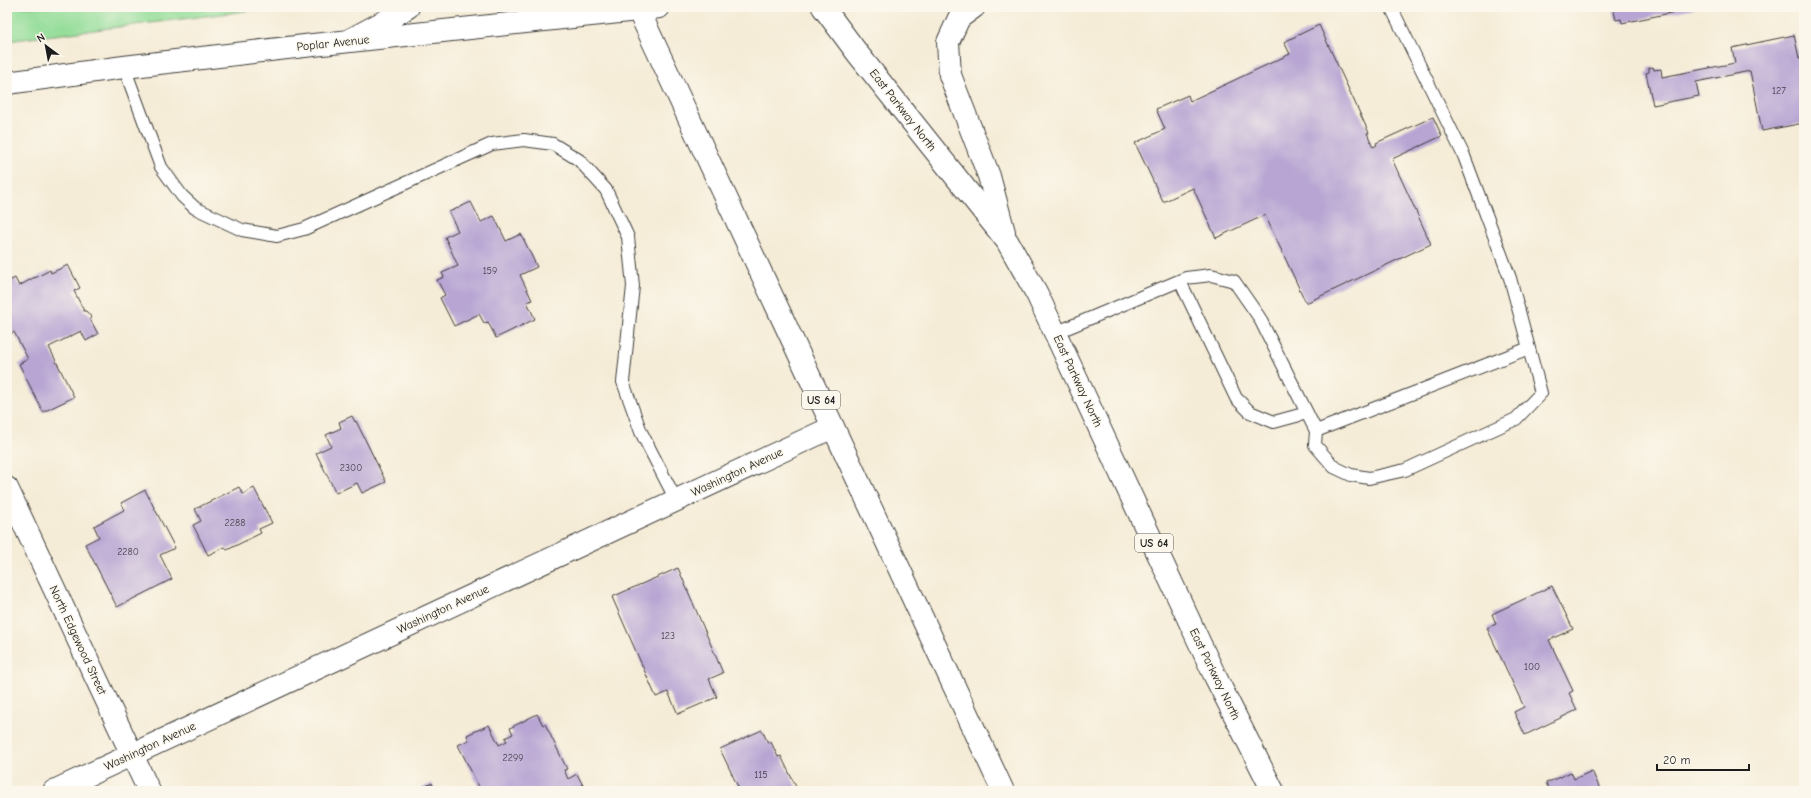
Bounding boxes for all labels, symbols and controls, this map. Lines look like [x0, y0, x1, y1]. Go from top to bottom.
north arrow [26, 26, 66, 66]
text: N [34, 31, 47, 45]
street label: Poplar Avenue [296, 32, 370, 54]
street label: East Parkway North [867, 66, 939, 154]
house number: 127 [1772, 85, 1786, 97]
house number: 159 [483, 265, 497, 277]
street label: East Parkway North [1050, 333, 1106, 429]
road number: US 64 [802, 391, 840, 409]
street label: Washington Avenue [689, 445, 785, 499]
house number: 2300 [340, 462, 362, 474]
house number: 2288 [225, 517, 245, 529]
road number: US 64 [1135, 534, 1173, 552]
house number: 2280 [117, 546, 139, 558]
street label: Washington Avenue [395, 582, 491, 636]
street label: North Edgewood Street [47, 583, 110, 697]
street label: East Parkway North [1187, 626, 1243, 722]
house number: 123 [661, 630, 675, 642]
house number: 100 [1524, 661, 1540, 673]
street label: Washington Avenue [102, 719, 198, 773]
scale bar [1657, 746, 1749, 772]
house number: 2299 [502, 752, 524, 764]
text: 20 m [1663, 753, 1691, 767]
house number: 115 [754, 769, 768, 781]

